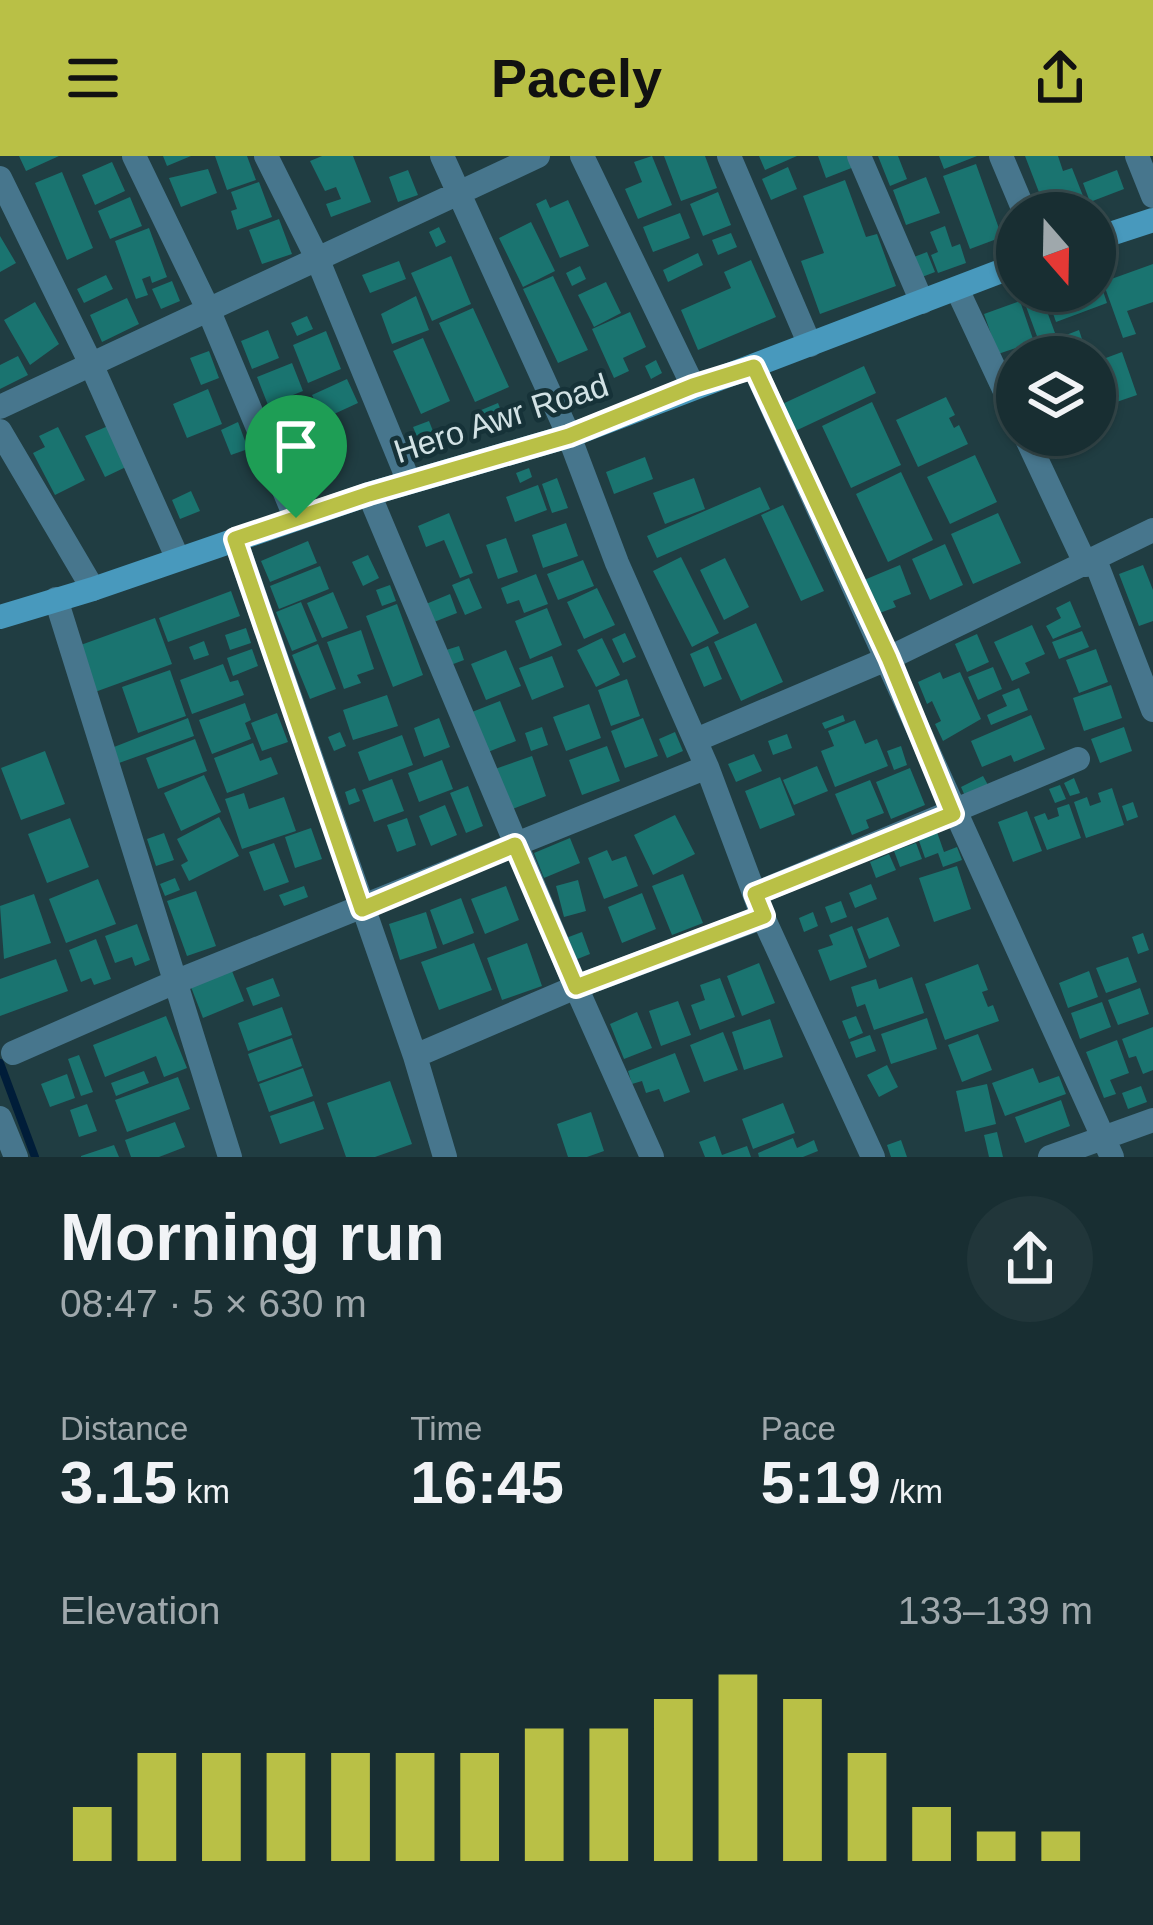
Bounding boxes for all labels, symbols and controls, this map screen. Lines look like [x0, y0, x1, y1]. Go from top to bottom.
icon: menu [60, 45, 126, 111]
icon: share [1027, 45, 1093, 111]
text: Pacely [491, 48, 662, 108]
north arrow [996, 192, 1116, 312]
map controls [996, 192, 1116, 456]
button: layers [996, 336, 1116, 456]
street label: Hero Awr Road [389, 366, 613, 470]
pin [245, 395, 347, 518]
icon: arrive [263, 413, 329, 479]
button: share [967, 1196, 1093, 1322]
text: Morning run [60, 1200, 445, 1274]
text: 08:47 · 5 × 630 m [60, 1282, 367, 1325]
text: Distance [60, 1410, 188, 1447]
text: Time [410, 1410, 482, 1447]
text: Pace [761, 1410, 836, 1447]
text: 3.15 [60, 1449, 177, 1516]
text: 16:45 [410, 1449, 564, 1516]
text: 5:19 [761, 1449, 881, 1516]
text: km [177, 1473, 230, 1510]
text: /km [881, 1473, 943, 1510]
text: Elevation [60, 1589, 220, 1632]
text: 133–139 m [898, 1589, 1093, 1632]

